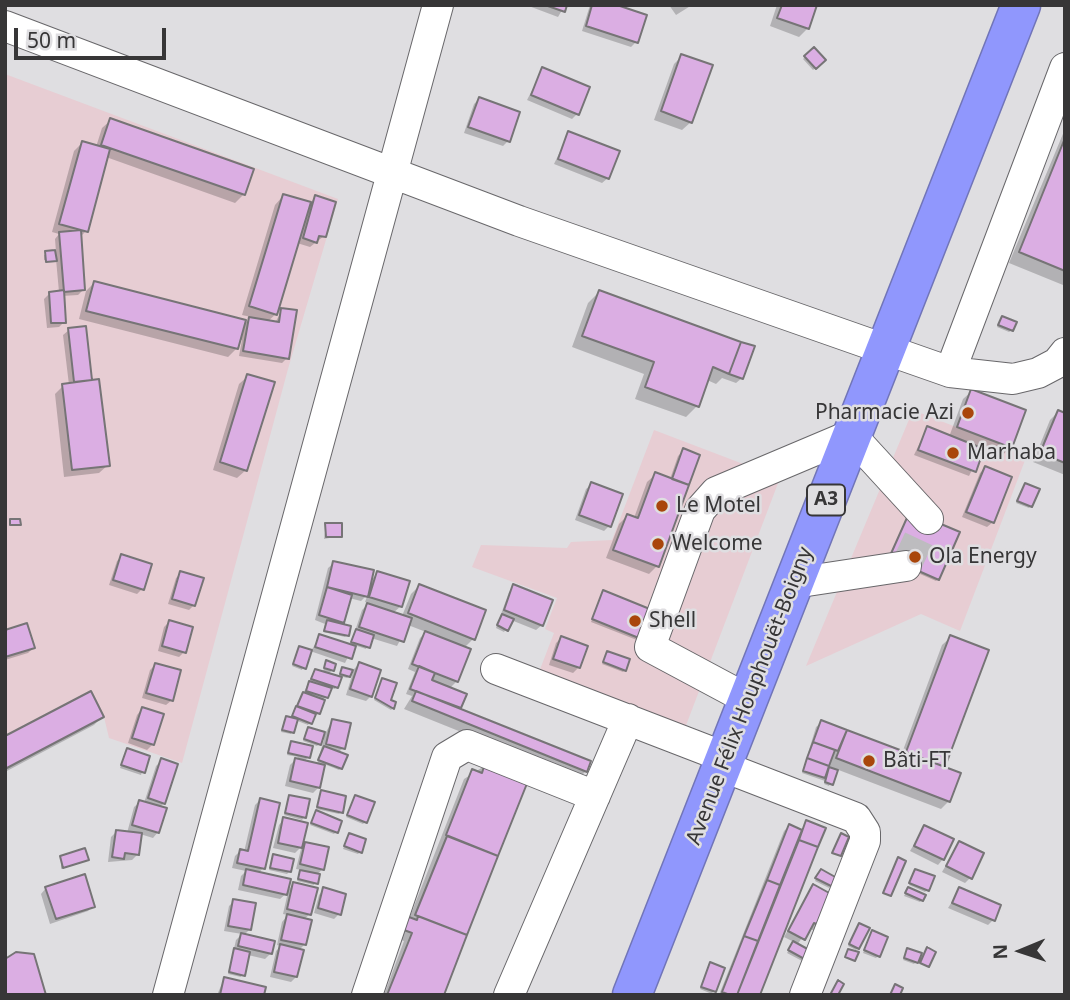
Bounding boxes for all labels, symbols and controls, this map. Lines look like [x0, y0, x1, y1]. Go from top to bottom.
scale bar [18, 14, 170, 58]
text: 50 m [27, 26, 76, 54]
place label: Pharmacie Azi [815, 400, 954, 426]
marker: Pharmacie Azi [960, 405, 976, 421]
place label: Marhaba [967, 440, 1056, 466]
marker: Marhaba [945, 445, 961, 461]
road number: A3 [807, 485, 845, 516]
place label: Le Motel [676, 493, 761, 519]
marker: Le Motel [654, 498, 670, 514]
place label: Welcome [672, 531, 763, 557]
marker: Welcome [650, 536, 666, 552]
street label: Avenue Félix Houphouët-Boigny [681, 544, 819, 848]
place label: Ola Energy [929, 544, 1037, 570]
marker: Ola Energy [907, 549, 923, 565]
place label: Shell [649, 608, 696, 634]
marker: Shell [627, 613, 643, 629]
place label: Bâti-FT [883, 748, 951, 774]
marker: Bâti-FT [861, 753, 877, 769]
north arrow [986, 916, 1056, 986]
text: N [987, 944, 1013, 960]

